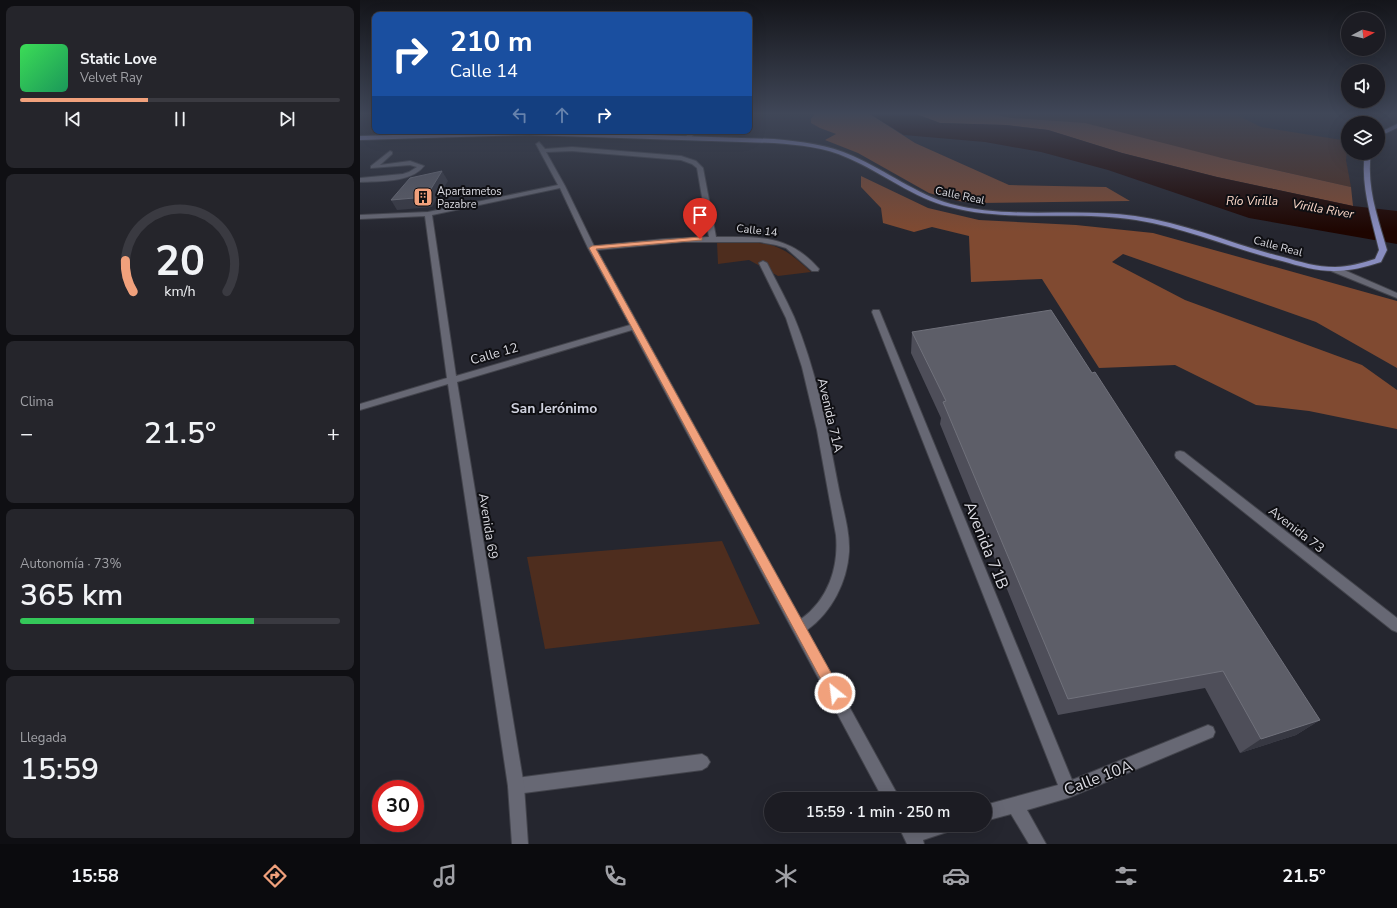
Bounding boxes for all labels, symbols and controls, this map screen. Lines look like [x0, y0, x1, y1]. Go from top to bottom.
north arrow [1341, 12, 1385, 56]
map controls [1341, 12, 1385, 160]
text: 210 m [450, 23, 533, 61]
icon: right [384, 28, 436, 80]
text: Static Love [80, 49, 157, 69]
text: Calle 14 [450, 59, 518, 83]
button: sound [1341, 64, 1385, 108]
text: Velvet Ray [80, 69, 142, 87]
icon: left [509, 104, 531, 126]
icon: ahead [551, 104, 573, 126]
icon: right [593, 104, 615, 126]
icon: previous [62, 108, 84, 130]
icon: pause [169, 108, 191, 130]
icon: next [276, 108, 298, 130]
button: layers [1341, 116, 1385, 160]
street label: Calle Real [934, 183, 987, 208]
place label: Apartametos Pazabre [437, 184, 502, 212]
building icon: Apartametos Pazabre [412, 186, 434, 208]
water label: Río Virilla [1226, 193, 1278, 209]
water label: Virilla River [1291, 196, 1356, 222]
pin [683, 198, 717, 239]
icon: arrive [689, 204, 711, 226]
street label: Calle 14 [736, 221, 779, 240]
text: 20 [155, 233, 205, 290]
street label: Calle Real [1252, 233, 1305, 260]
text: km/h [164, 282, 196, 301]
street label: Calle 12 [468, 339, 520, 369]
street label: Avenida 71A [813, 376, 847, 455]
text: Clima [20, 393, 54, 411]
district label: San Jerónimo [511, 399, 597, 418]
text: 21.5° [144, 413, 216, 454]
text: − [20, 419, 33, 449]
text: + [327, 419, 340, 449]
street label: Avenida 69 [474, 492, 502, 560]
street label: Avenida 71B [959, 498, 1014, 592]
street label: Avenida 73 [1265, 502, 1328, 557]
text: Autonomía · 73% [20, 555, 121, 573]
text: 365 km [20, 575, 123, 616]
position arrow [814, 672, 856, 714]
text: Llegada [20, 729, 67, 747]
text: 15:59 [20, 749, 99, 790]
street label: Calle 10A [1061, 755, 1136, 801]
speed limit sign: 30 [372, 780, 424, 832]
text: 15:59 · 1 min · 250 m [806, 802, 950, 822]
icon: directions [261, 862, 289, 890]
icon: music [431, 862, 459, 890]
icon: phone [601, 862, 629, 890]
icon: climate [772, 862, 800, 890]
icon: car [942, 862, 970, 890]
icon: filters [1112, 862, 1140, 890]
text: 15:58 [71, 864, 119, 888]
text: 21.5° [1282, 864, 1326, 888]

